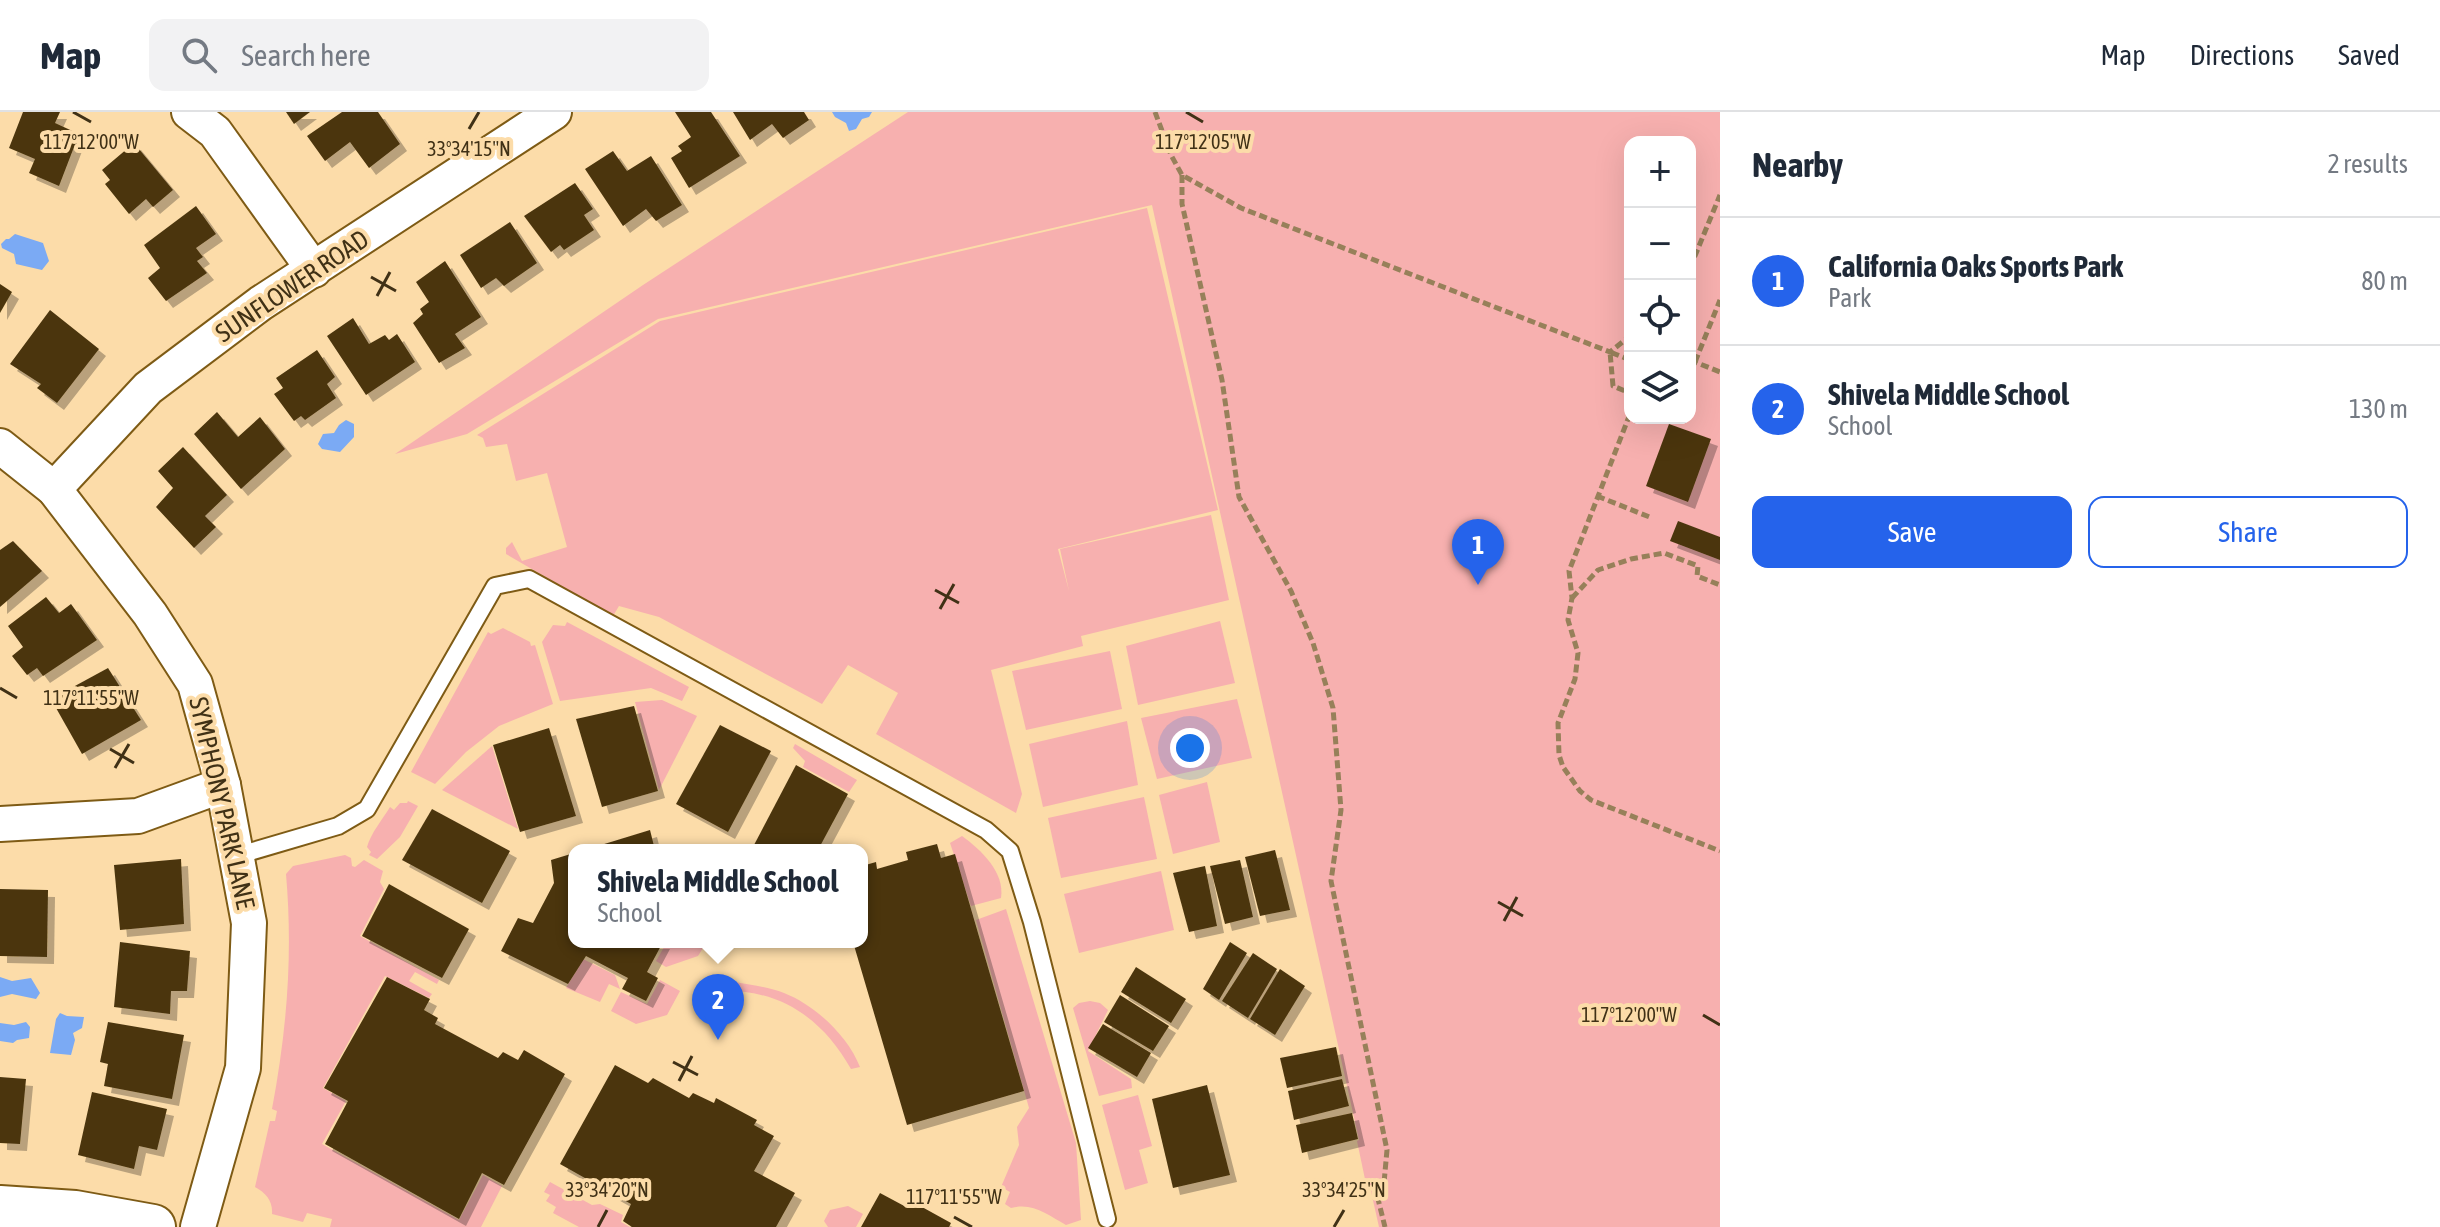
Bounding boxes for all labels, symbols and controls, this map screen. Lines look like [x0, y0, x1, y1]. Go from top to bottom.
search box [149, 19, 709, 91]
icon: search [177, 33, 221, 77]
text: Map [40, 34, 101, 77]
text: Search here [241, 38, 371, 72]
text: Map [2101, 39, 2146, 71]
text: Directions [2190, 39, 2294, 71]
text: Saved [2338, 39, 2400, 71]
text: 117°12'00"W [43, 130, 139, 153]
text: 117°12'05"W [1155, 130, 1251, 153]
map controls [1624, 136, 1696, 424]
button: + [1624, 136, 1696, 208]
text: 33°34'15"N [427, 137, 511, 160]
text: Nearby [1752, 145, 1843, 184]
text: 2 results [2327, 149, 2408, 179]
button: − [1624, 208, 1696, 280]
street label: SUNFLOWER ROAD [210, 224, 374, 348]
text: California Oaks Sports Park [1828, 249, 2123, 283]
text: 1 [1772, 266, 1784, 296]
text: 80 m [2361, 266, 2408, 296]
button: locate [1624, 280, 1696, 352]
text: Park [1828, 283, 1871, 313]
button: layers [1624, 352, 1696, 424]
text: Shivela Middle School [1828, 377, 2069, 411]
text: 2 [1772, 394, 1784, 424]
text: 130 m [2349, 394, 2408, 424]
text: School [1828, 411, 1892, 441]
button: Save [1752, 496, 2072, 568]
button: Share [2088, 496, 2408, 568]
pin: 1 [1452, 519, 1504, 585]
text: 117°11'55"W [43, 686, 139, 709]
street label: SYMPHONY PARK LANE [183, 694, 261, 912]
your location [1170, 728, 1210, 768]
popup [568, 844, 868, 948]
text: Shivela Middle School [598, 864, 838, 898]
text: School [598, 898, 662, 928]
pin: 2 [692, 974, 744, 1040]
text: 117°12'00"W [1581, 1003, 1677, 1026]
text: 33°34'20"N [565, 1178, 649, 1201]
text: 33°34'25"N [1302, 1178, 1386, 1201]
text: 117°11'55"W [906, 1185, 1002, 1208]

